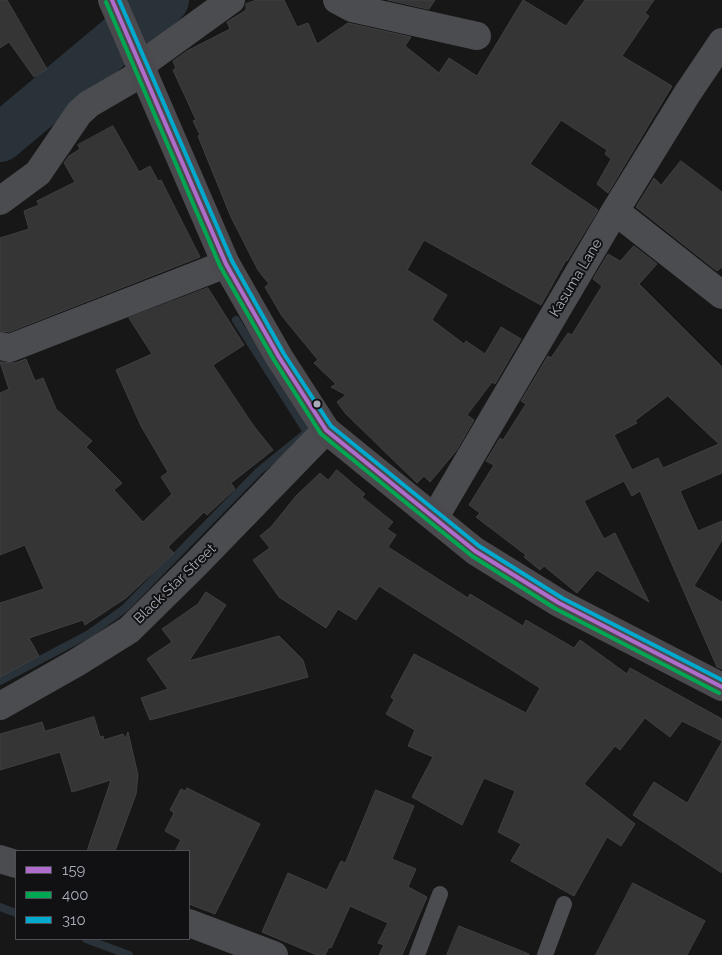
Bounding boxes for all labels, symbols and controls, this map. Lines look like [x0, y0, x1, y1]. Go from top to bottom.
street label: Kasuma Lane [546, 236, 606, 320]
unlabelled marker [312, 399, 322, 409]
street label: Black Star Street [131, 541, 219, 627]
legend [15, 850, 190, 940]
text: 159 [62, 861, 85, 879]
text: 400 [62, 886, 89, 904]
text: 310 [62, 911, 86, 929]

